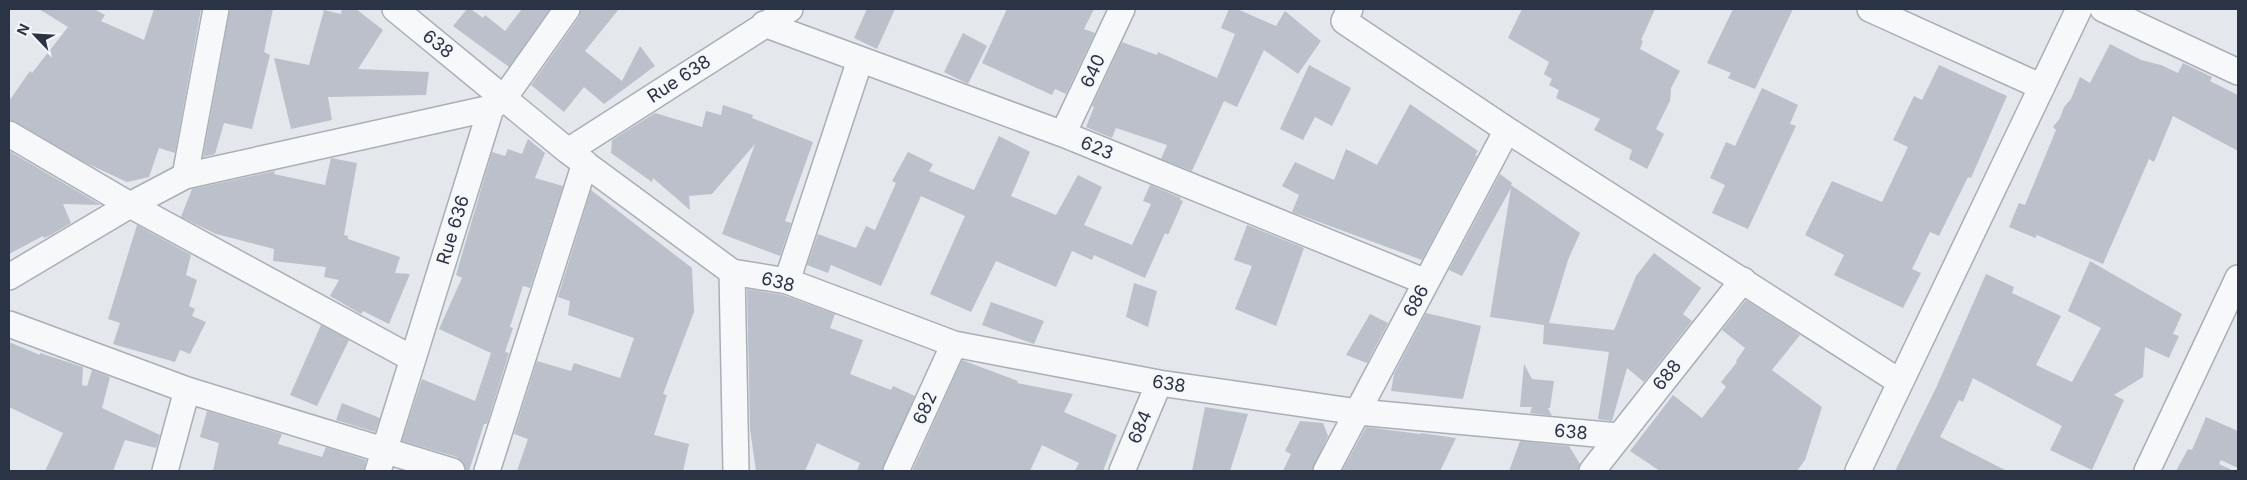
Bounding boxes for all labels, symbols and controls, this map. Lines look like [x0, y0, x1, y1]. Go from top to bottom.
north arrow [10, 10, 60, 60]
text: N [13, 21, 33, 38]
street label: 638 [419, 25, 458, 62]
street label: Rue 638 [643, 50, 714, 107]
street label: 640 [1076, 51, 1109, 91]
street label: 623 [1078, 132, 1117, 164]
street label: Rue 636 [432, 193, 473, 267]
street label: 638 [759, 267, 797, 296]
street label: 686 [1398, 281, 1433, 320]
street label: 688 [1648, 355, 1685, 394]
street label: 638 [1151, 371, 1187, 396]
street label: 682 [908, 388, 941, 427]
street label: 684 [1123, 407, 1156, 447]
street label: 638 [1553, 420, 1589, 443]

